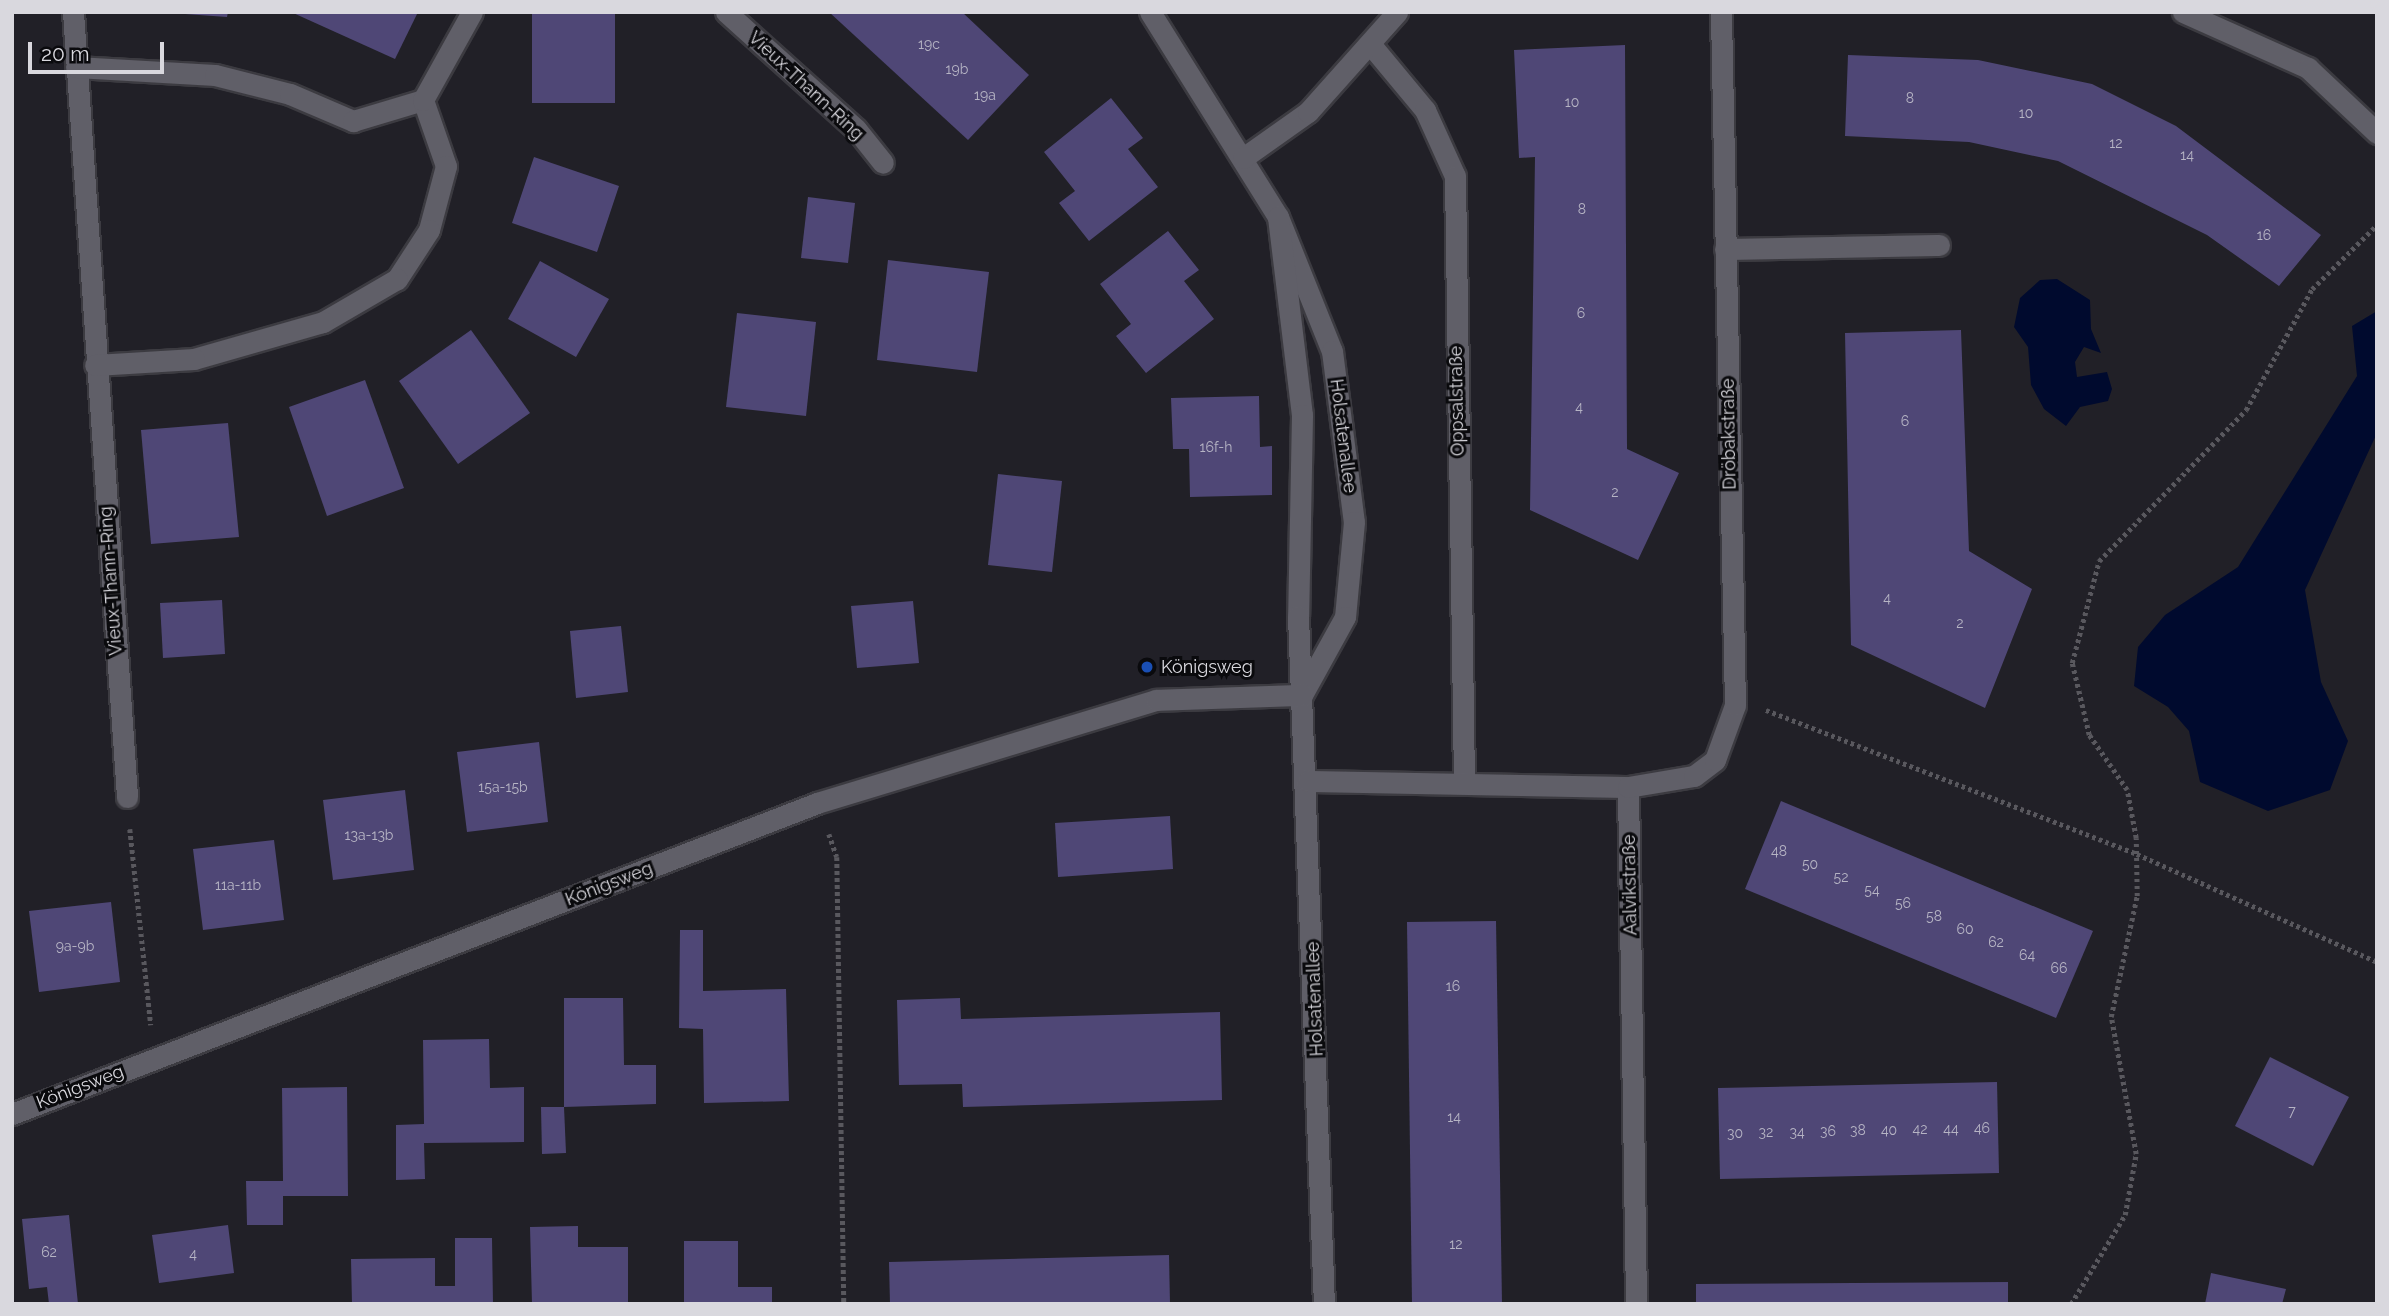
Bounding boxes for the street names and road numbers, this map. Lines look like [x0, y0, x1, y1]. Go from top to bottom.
street label: Vieux-Thann-Ring [744, 27, 868, 145]
street label: Oppsalstraße [1445, 346, 1469, 456]
street label: Holsatenallee [1325, 378, 1361, 494]
street label: Dröbakstraße [1717, 378, 1741, 490]
street label: Vieux-Thann-Ring [95, 506, 127, 656]
street label: Aalvikstraße [1618, 834, 1642, 936]
street label: Königsweg [562, 857, 656, 911]
street label: Holsatenallee [1302, 941, 1328, 1057]
street label: Königsweg [33, 1060, 127, 1114]

